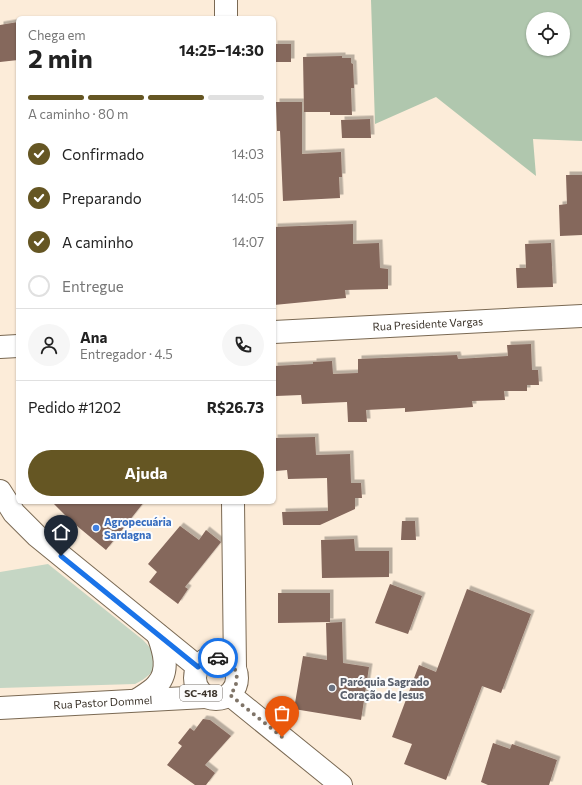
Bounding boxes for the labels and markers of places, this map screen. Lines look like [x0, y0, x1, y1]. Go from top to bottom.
pin [44, 515, 78, 556]
place label: Agropecuária Sardagna [104, 515, 172, 541]
marker: Agropecuária Sardagna [91, 523, 101, 533]
place label: Paróquia Sagrado Coração de Jesus [340, 675, 430, 702]
marker: Paróquia Sagrado Coração de Jesus [327, 683, 337, 693]
pin [265, 696, 299, 737]

